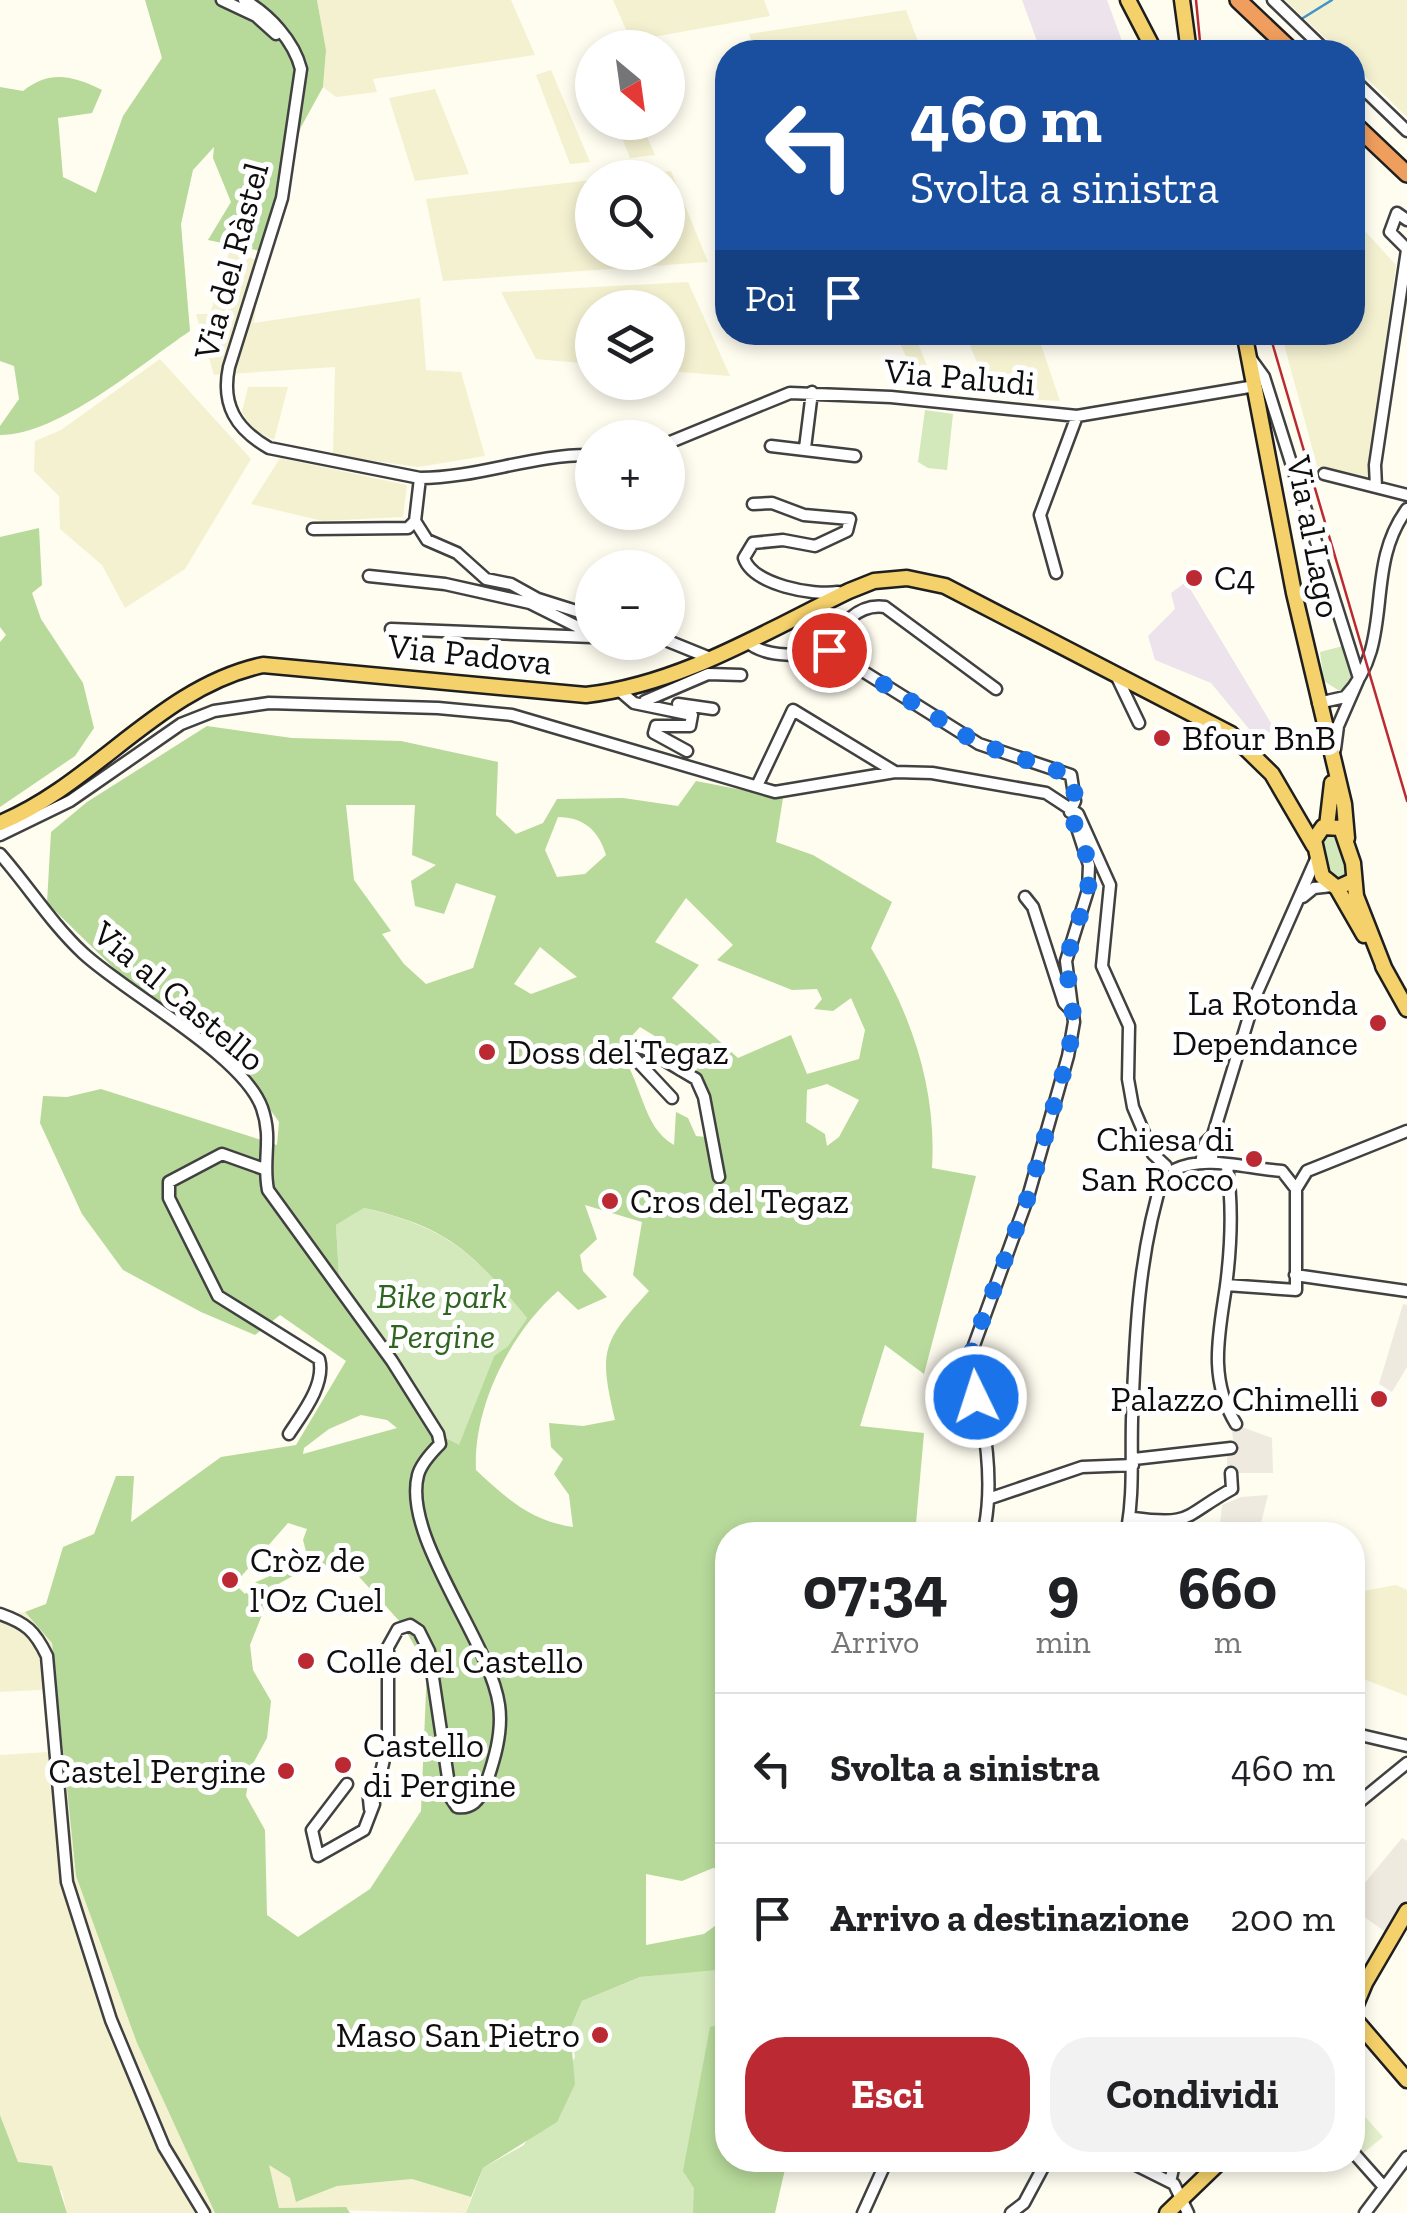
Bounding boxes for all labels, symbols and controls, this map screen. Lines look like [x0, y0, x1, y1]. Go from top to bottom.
north arrow [575, 30, 685, 140]
map controls [575, 30, 685, 660]
text: 460 m [910, 76, 1102, 160]
icon: left [745, 80, 875, 210]
street label: Via del Ràstel [184, 158, 277, 365]
button: search [575, 160, 685, 270]
text: Svolta a sinistra [910, 161, 1219, 215]
icon: arrive [816, 270, 871, 325]
text: Poi [745, 275, 796, 321]
button: layers [575, 290, 685, 400]
street label: Via Paludi [882, 349, 1037, 405]
button: + [575, 420, 685, 530]
street label: Via al Lago [1278, 452, 1350, 621]
button: − [575, 550, 685, 660]
place label: C4 [1214, 557, 1255, 599]
marker: C4 [1183, 567, 1205, 589]
pin [787, 608, 872, 693]
icon: arrive [802, 623, 857, 678]
street label: Via Padova [385, 624, 554, 684]
place label: Bfour BnB [1182, 717, 1336, 759]
marker: Bfour BnB [1151, 727, 1173, 749]
street label: Via al Castello [84, 911, 274, 1080]
place label: La Rotonda Dependance [1172, 982, 1358, 1064]
marker: La Rotonda Dependance [1367, 1012, 1389, 1034]
place label: Doss del Tegaz [507, 1031, 729, 1073]
marker: Doss del Tegaz [476, 1041, 498, 1063]
place label: Chiesa di San Rocco [1081, 1118, 1234, 1200]
marker: Chiesa di San Rocco [1243, 1148, 1265, 1170]
place label: Cros del Tegaz [630, 1180, 849, 1222]
marker: Cros del Tegaz [599, 1190, 621, 1212]
park label: Bike park Pergine [377, 1275, 507, 1357]
position arrow [924, 1345, 1028, 1449]
place label: Palazzo Chimelli [1111, 1378, 1359, 1420]
marker: Palazzo Chimelli [1368, 1388, 1390, 1410]
place label: Cròz de l'Oz Cuel [250, 1539, 383, 1621]
text: 07:34 [803, 1552, 948, 1624]
text: 9 [1047, 1552, 1079, 1624]
text: 660 [1178, 1552, 1277, 1624]
marker: Cròz de l'Oz Cuel [219, 1569, 241, 1591]
text: Arrivo [831, 1623, 920, 1661]
text: min [1036, 1623, 1091, 1661]
text: m [1214, 1623, 1242, 1661]
place label: Colle del Castello [326, 1640, 583, 1682]
marker: Colle del Castello [295, 1650, 317, 1672]
place label: Castello di Pergine [363, 1724, 516, 1806]
icon: left [745, 1741, 800, 1796]
text: Svolta a sinistra [830, 1745, 1100, 1791]
text: 460 m [1231, 1745, 1335, 1791]
place label: Castel Pergine [49, 1750, 266, 1792]
marker: Castello di Pergine [332, 1754, 354, 1776]
marker: Castel Pergine [275, 1760, 297, 1782]
icon: arrive [745, 1891, 800, 1946]
text: Arrivo a destinazione [830, 1895, 1189, 1941]
text: 200 m [1230, 1895, 1335, 1941]
place label: Maso San Pietro [336, 2014, 580, 2056]
marker: Maso San Pietro [589, 2024, 611, 2046]
button: Esci [745, 2037, 1030, 2152]
button: Condividi [1050, 2037, 1335, 2152]

